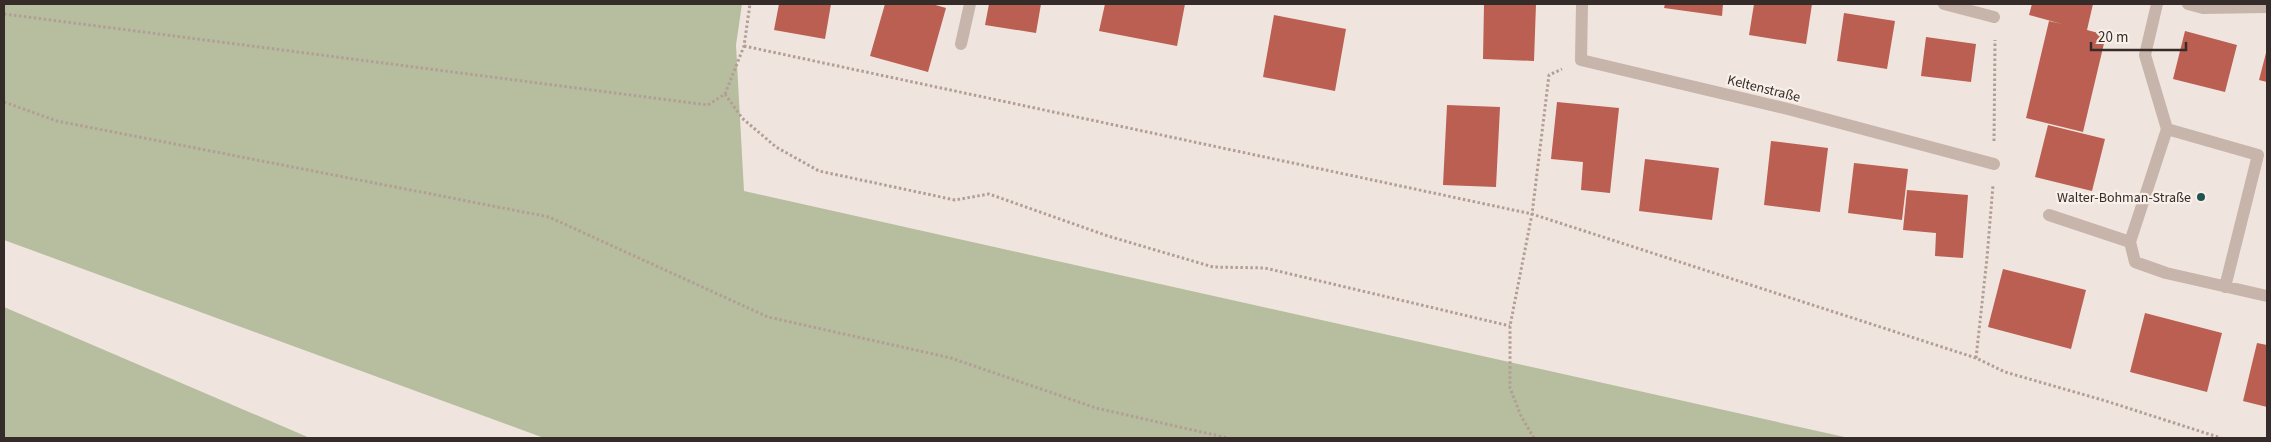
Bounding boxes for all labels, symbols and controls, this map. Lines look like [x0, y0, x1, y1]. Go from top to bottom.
scale bar [2091, 20, 2186, 52]
text: 20 m [2098, 27, 2128, 48]
street label: Keltenstraße [1725, 70, 1802, 108]
place label: Walter-Bohman-Straße [2057, 188, 2191, 208]
marker: Walter-Bohman-Straße [2195, 191, 2207, 203]

